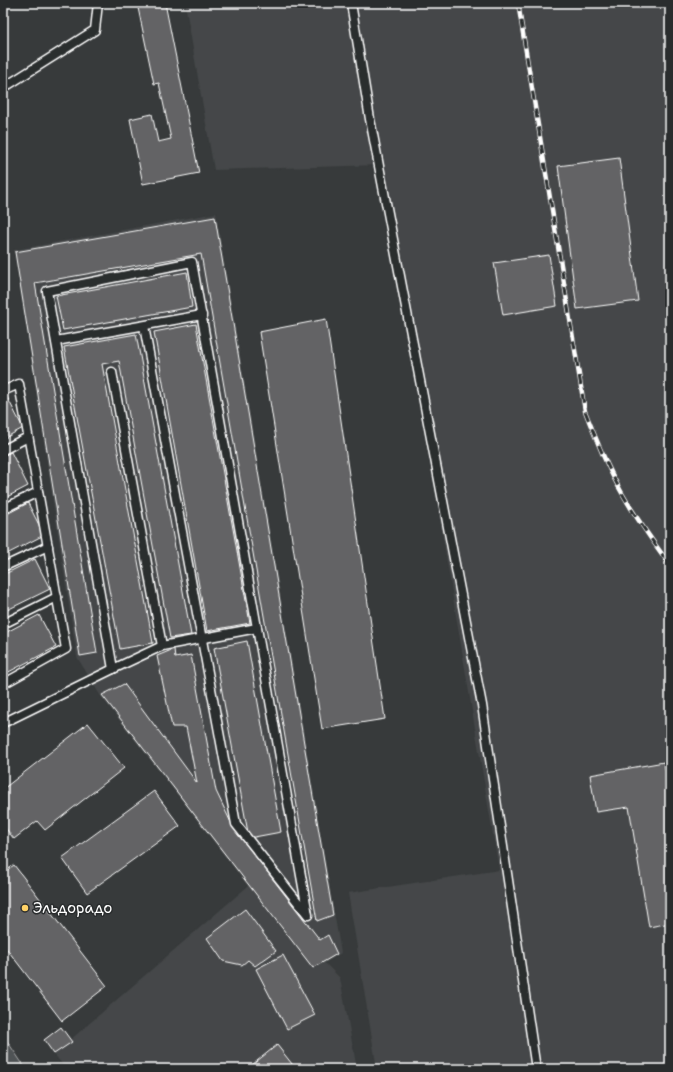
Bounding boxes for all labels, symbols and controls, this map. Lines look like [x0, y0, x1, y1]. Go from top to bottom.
place label: Эльдорадо [33, 898, 112, 918]
marker: Эльдорадо [20, 903, 30, 913]

